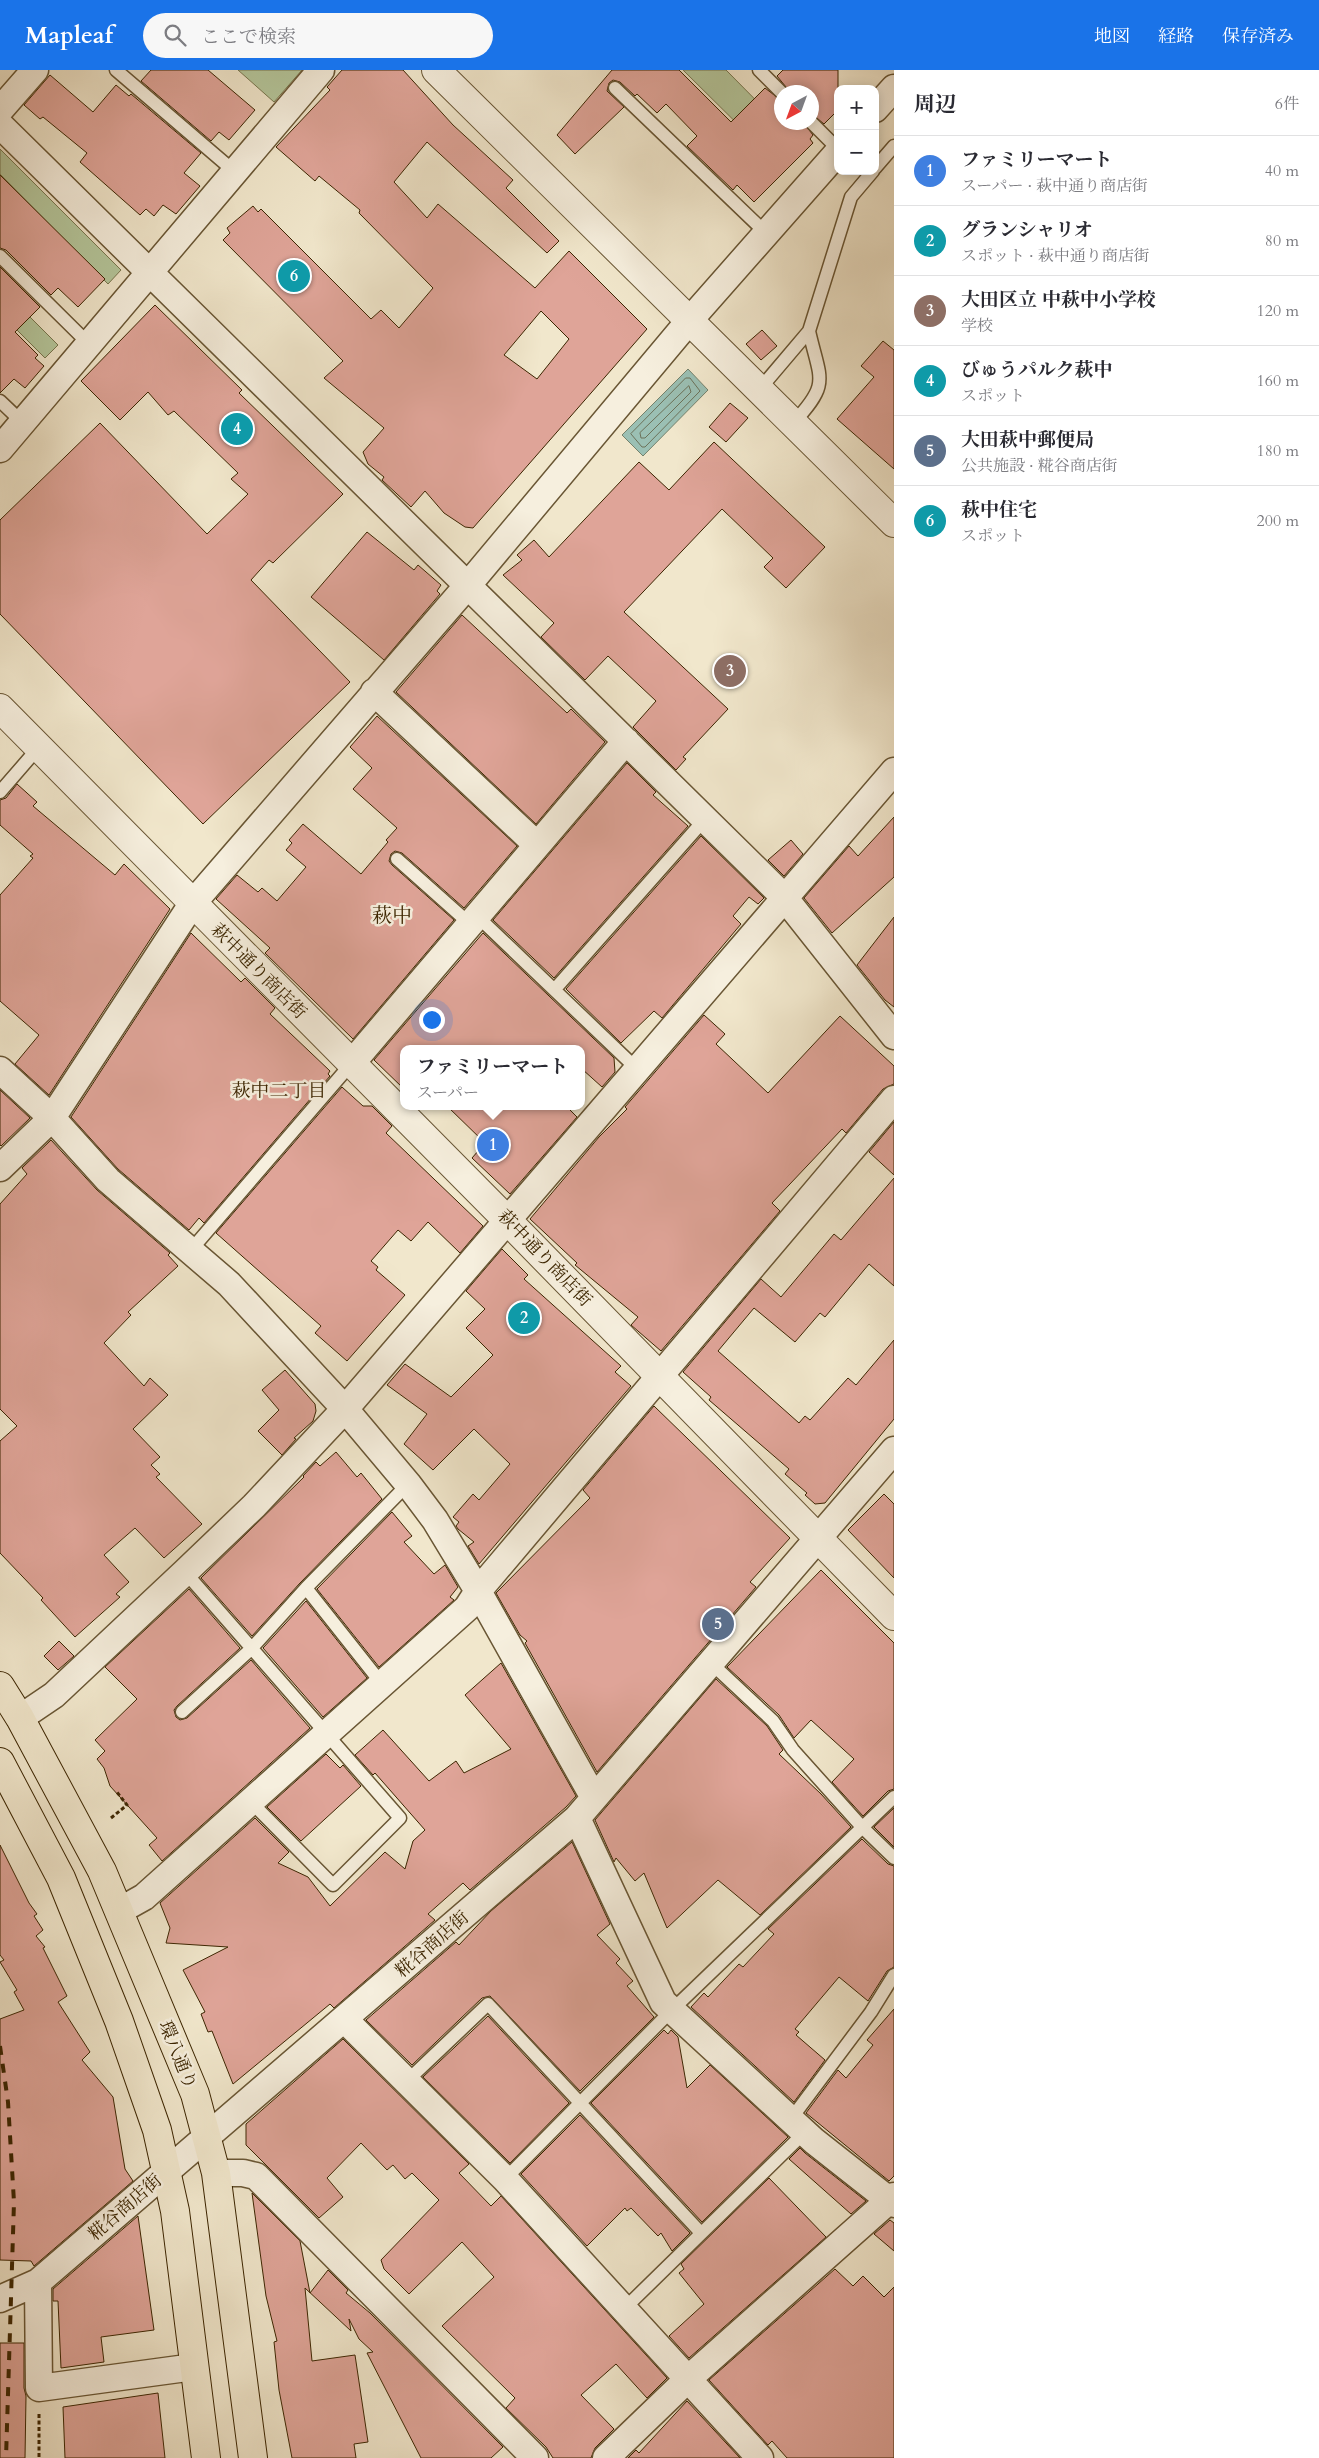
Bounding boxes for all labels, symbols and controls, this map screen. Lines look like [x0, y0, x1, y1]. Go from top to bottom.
search box [143, 13, 493, 58]
text: Mapleaf [25, 19, 113, 52]
icon: search [161, 21, 189, 49]
text: ここで検索 [201, 24, 296, 50]
text: 地図 [1094, 24, 1130, 49]
text: 経路 [1158, 24, 1194, 49]
text: 保存済み [1222, 24, 1294, 49]
north arrow [774, 85, 819, 130]
map controls [834, 85, 879, 175]
button: + [834, 85, 879, 130]
text: 周辺 [914, 90, 956, 119]
text: 6件 [1275, 93, 1299, 115]
button: − [834, 130, 879, 175]
text: ファミリーマート [961, 147, 1113, 173]
text: 1 [926, 160, 934, 182]
text: 40 m [1265, 160, 1299, 182]
text: スーパー · 萩中通り商店街 [961, 175, 1148, 197]
text: グランシャリオ [961, 217, 1093, 243]
text: 2 [926, 230, 934, 252]
text: 80 m [1265, 230, 1299, 252]
text: スポット · 萩中通り商店街 [961, 245, 1150, 267]
pin: 6 [278, 257, 310, 295]
text: 大田区立 中萩中小学校 [961, 287, 1156, 313]
text: 3 [926, 300, 934, 322]
text: 120 m [1257, 300, 1299, 322]
text: 学校 [961, 315, 993, 337]
text: びゅうパルク萩中 [961, 357, 1113, 383]
text: 4 [926, 370, 934, 392]
text: 160 m [1257, 370, 1299, 392]
text: スポット [961, 385, 1025, 407]
pin: 4 [221, 410, 253, 448]
text: 大田萩中郵便局 [961, 427, 1094, 453]
text: 5 [926, 440, 934, 462]
text: 180 m [1257, 440, 1299, 462]
text: 公共施設 · 糀谷商店街 [961, 455, 1118, 477]
text: 萩中住宅 [961, 497, 1037, 523]
text: 6 [926, 510, 934, 532]
text: 200 m [1257, 510, 1299, 532]
text: スポット [961, 525, 1025, 547]
pin: 3 [714, 652, 746, 690]
district label: 萩中 [372, 902, 412, 929]
street label: 萩中通り商店街 [205, 918, 312, 1025]
your location [419, 1007, 445, 1033]
popup [400, 1045, 585, 1110]
text: ファミリーマート [417, 1054, 568, 1080]
district label: 萩中二丁目 [231, 1078, 327, 1104]
text: スーパー [417, 1082, 479, 1104]
pin: 1 [477, 1126, 509, 1164]
street label: 萩中通り商店街 [492, 1204, 597, 1312]
pin: 2 [508, 1299, 540, 1337]
pin: 5 [702, 1605, 734, 1643]
street label: 糀谷商店街 [390, 1905, 474, 1983]
street label: 環八通り [152, 2017, 203, 2093]
street label: 糀谷商店街 [83, 2168, 167, 2246]

